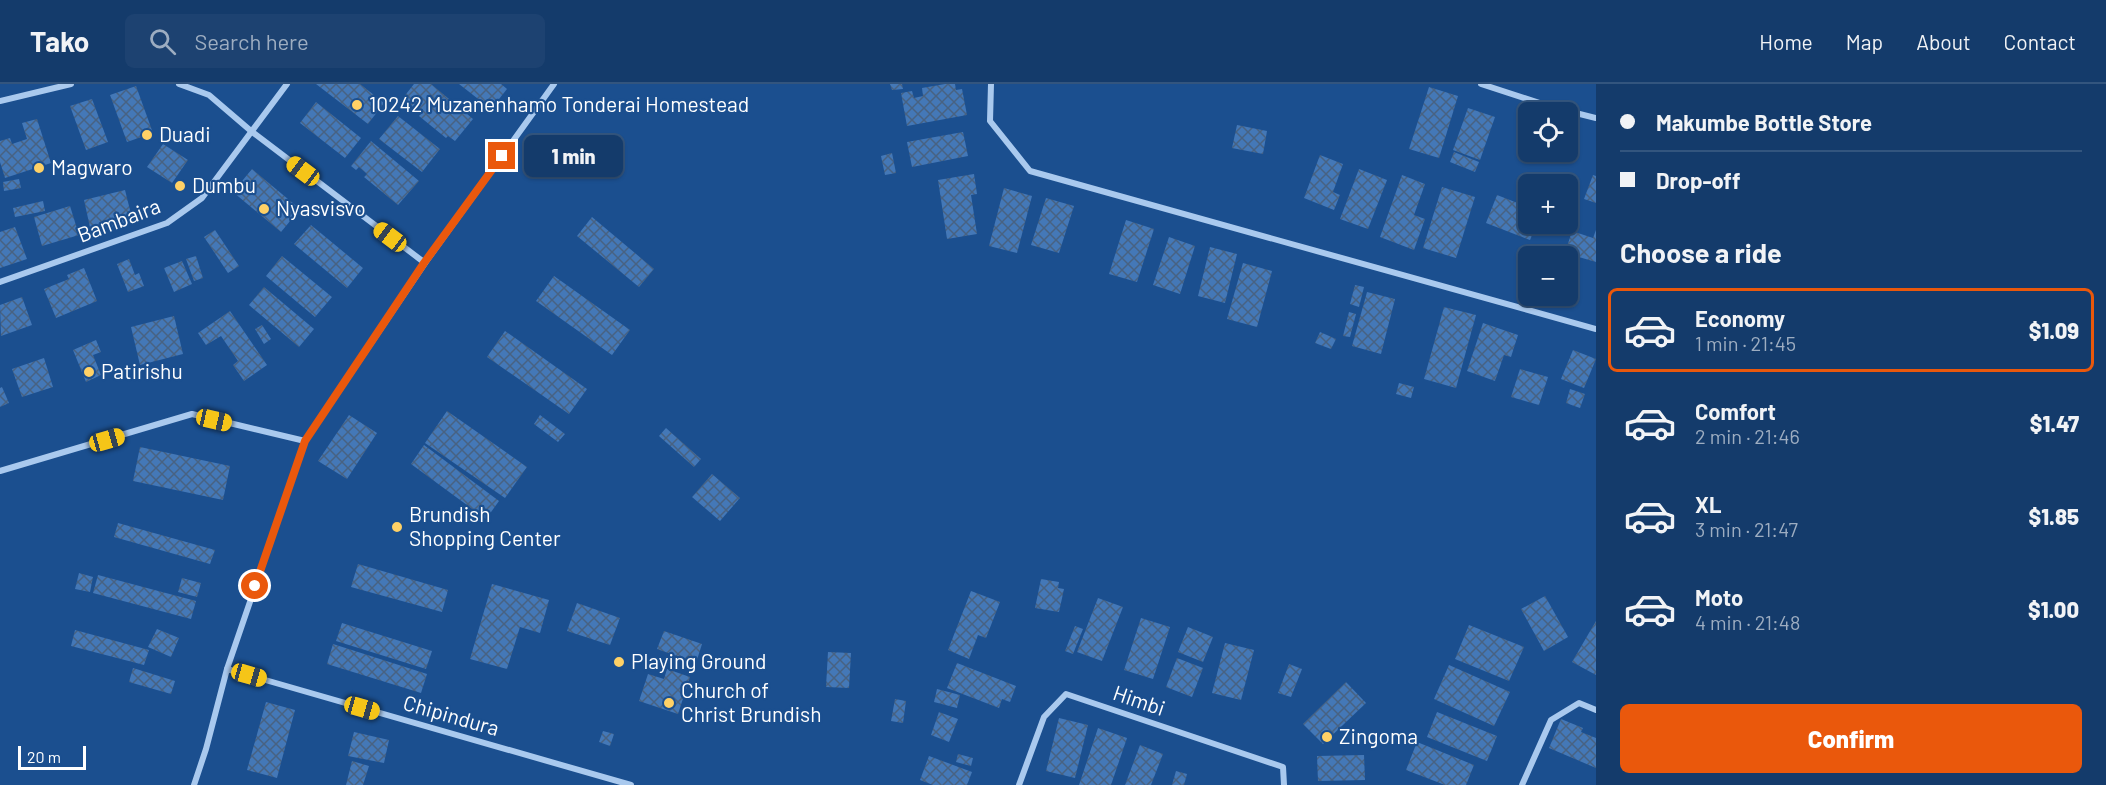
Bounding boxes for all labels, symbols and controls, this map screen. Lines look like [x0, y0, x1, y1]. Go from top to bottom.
search box [125, 14, 545, 68]
text: Tako [30, 24, 89, 58]
icon: search [146, 25, 179, 58]
text: Search here [194, 28, 309, 54]
text: Home [1759, 29, 1813, 54]
text: Map [1846, 29, 1883, 54]
text: About [1916, 29, 1971, 54]
text: Contact [2004, 29, 2076, 54]
place label: 10242 Muzanenhamo Tonderai Homestead [369, 91, 749, 116]
marker: 10242 Muzanenhamo Tonderai Homestead [350, 98, 364, 112]
map controls [1518, 102, 1578, 306]
button: locate [1518, 102, 1578, 162]
text: Makumbe Bottle Store [1656, 109, 1872, 135]
place label: Duadi [159, 121, 211, 146]
marker: Duadi [140, 128, 154, 142]
callout: 1 min [523, 135, 622, 177]
route end [488, 142, 515, 169]
text: 1 min [552, 144, 595, 168]
car [283, 153, 323, 189]
place label: Magwaro [51, 154, 133, 179]
marker: Magwaro [32, 161, 46, 175]
text: Drop-off [1656, 167, 1740, 193]
place label: Dumbu [192, 172, 256, 197]
button: + [1518, 174, 1578, 234]
marker: Dumbu [173, 179, 187, 193]
street label: Bambaira [73, 192, 164, 247]
place label: Nyasvisvo [276, 195, 366, 220]
marker: Nyasvisvo [257, 202, 271, 216]
car [370, 219, 410, 255]
text: Choose a ride [1620, 236, 1782, 268]
button: − [1518, 246, 1578, 306]
icon: car [1623, 303, 1677, 357]
text: Economy [1695, 305, 1785, 331]
text: $1.09 [2029, 317, 2079, 343]
text: 1 min · 21:45 [1695, 331, 1796, 355]
place label: Patirishu [101, 358, 183, 383]
marker: Patirishu [82, 365, 96, 379]
icon: car [1623, 396, 1677, 450]
text: Comfort [1695, 398, 1776, 424]
car [194, 407, 234, 433]
text: $1.47 [2030, 410, 2079, 436]
text: 2 min · 21:46 [1695, 424, 1800, 448]
car [87, 426, 127, 454]
icon: car [1623, 489, 1677, 543]
text: XL [1695, 491, 1721, 517]
place label: Brundish Shopping Center [409, 501, 561, 550]
text: $1.85 [2029, 503, 2079, 529]
text: 3 min · 21:47 [1695, 517, 1798, 541]
marker: Brundish Shopping Center [390, 520, 404, 534]
route start [241, 572, 268, 599]
icon: car [1623, 582, 1677, 636]
text: Moto [1695, 584, 1743, 610]
text: $1.00 [2028, 596, 2079, 622]
text: 4 min · 21:48 [1695, 610, 1800, 634]
place label: Playing Ground [631, 648, 766, 673]
marker: Playing Ground [612, 655, 626, 669]
car [229, 661, 269, 689]
place label: Church of Christ Brundish [681, 677, 821, 726]
street label: Himbi [1110, 679, 1169, 720]
street label: Chipindura [401, 689, 502, 740]
car [342, 694, 382, 722]
marker: Church of Christ Brundish [662, 696, 676, 710]
button: Confirm [1620, 704, 2082, 773]
place label: Zingoma [1339, 723, 1418, 748]
marker: Zingoma [1320, 730, 1334, 744]
scale bar [18, 743, 86, 770]
text: 20 m [27, 747, 61, 766]

